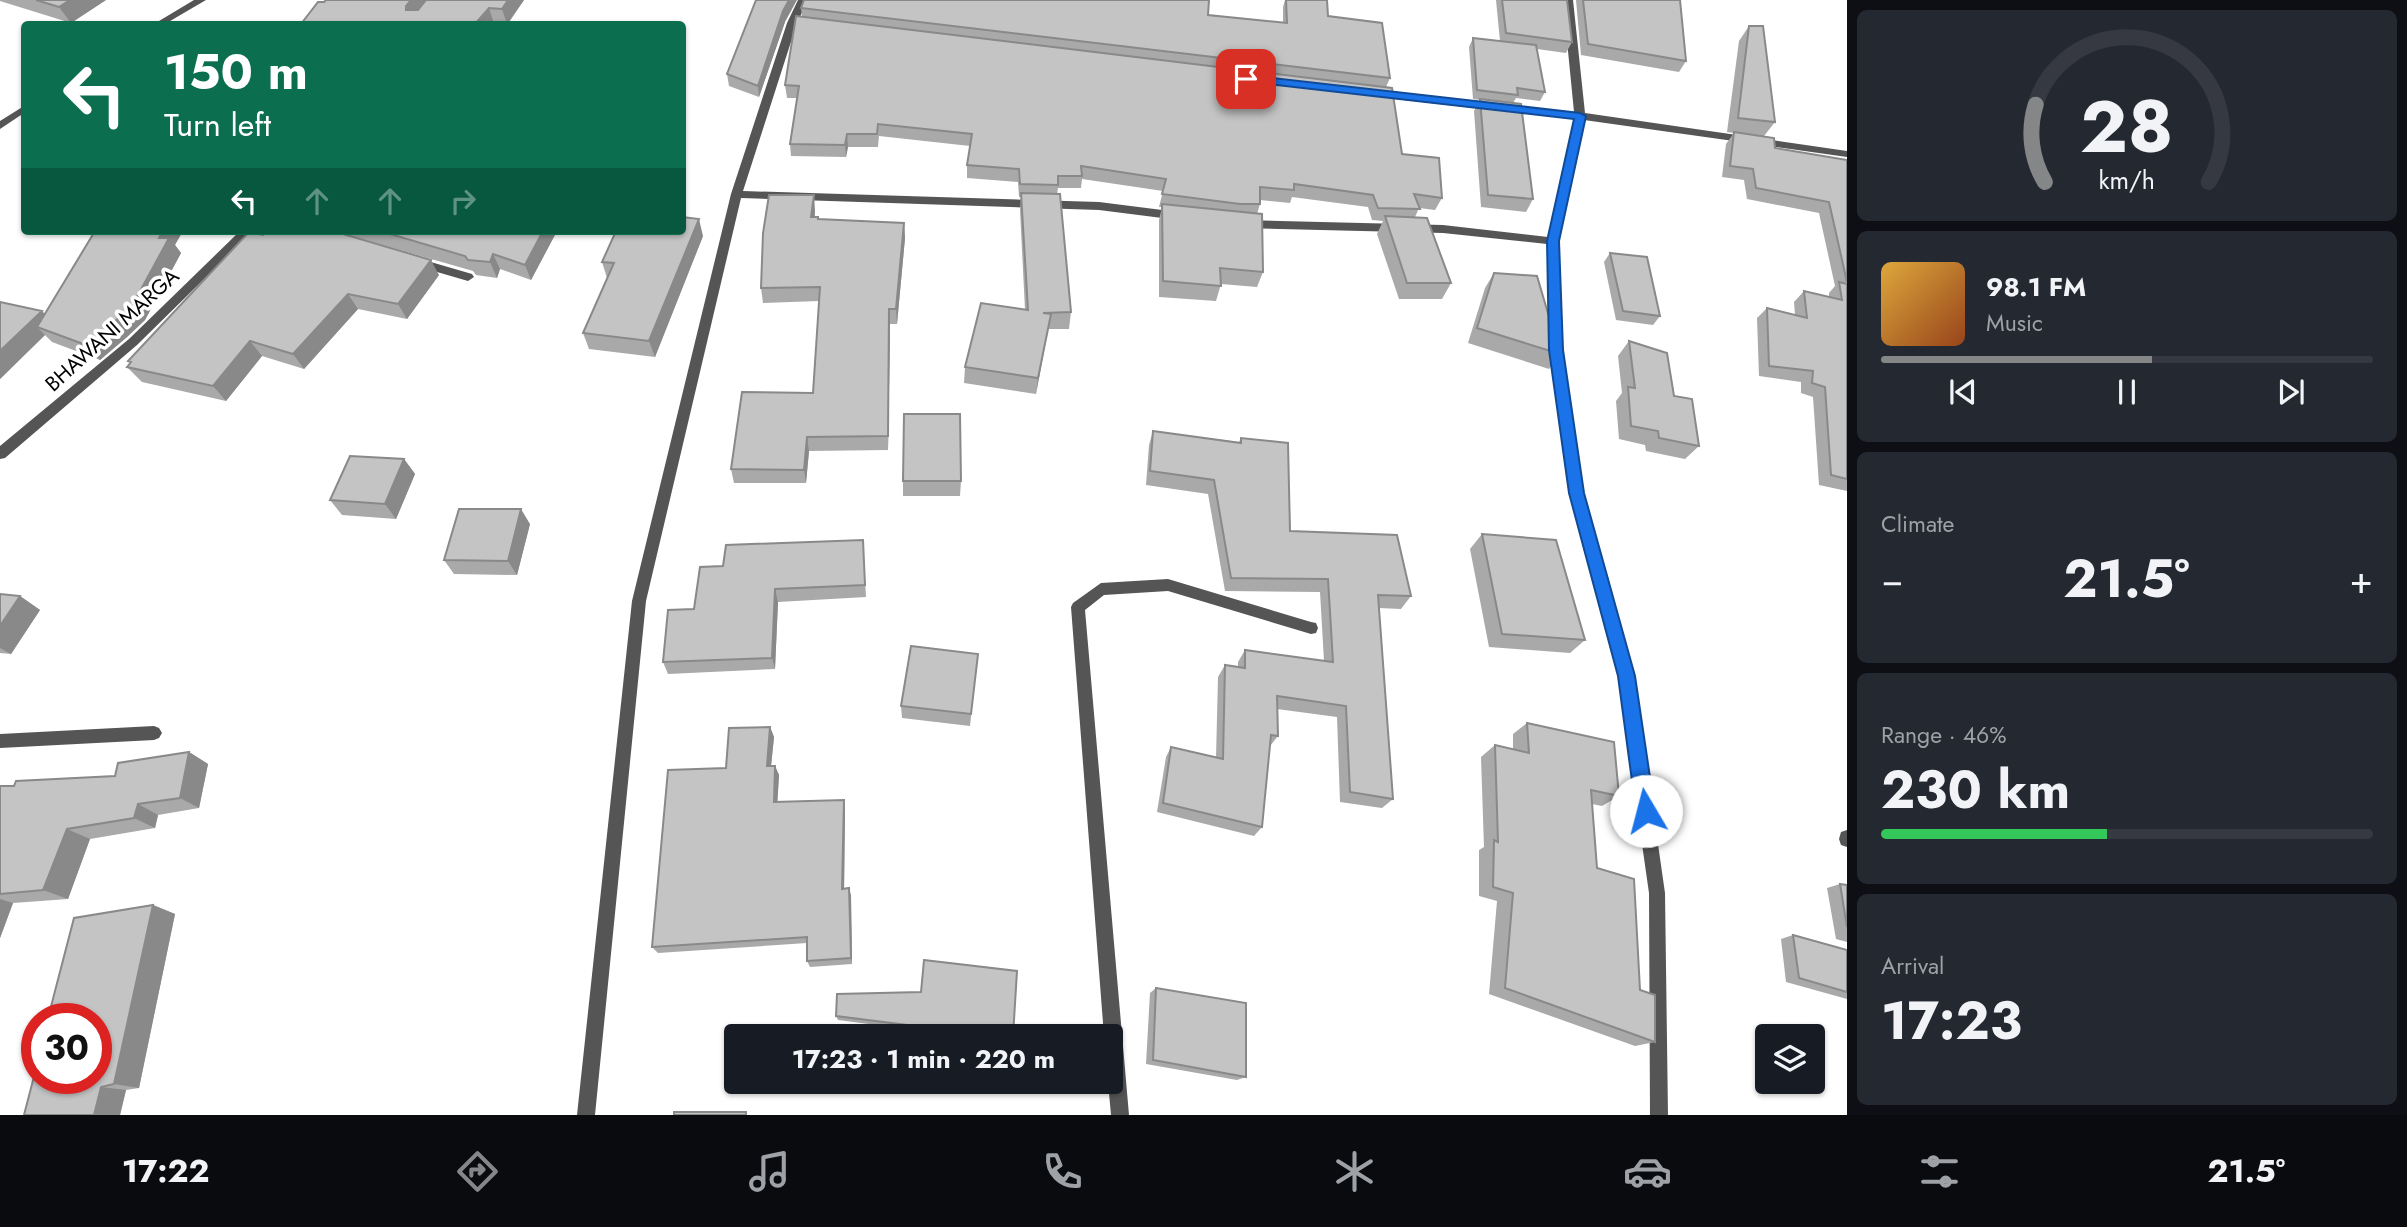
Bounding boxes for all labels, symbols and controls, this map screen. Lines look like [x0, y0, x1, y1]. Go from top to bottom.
text: 150 m [164, 37, 308, 107]
icon: left [49, 49, 140, 140]
pin [1216, 49, 1276, 109]
icon: arrive [1227, 60, 1265, 98]
text: 28 [2080, 74, 2174, 179]
text: Turn left [164, 102, 271, 148]
text: km/h [2099, 161, 2155, 197]
icon: left [225, 182, 263, 220]
icon: ahead [298, 182, 336, 220]
icon: ahead [371, 182, 409, 220]
icon: right [444, 182, 482, 220]
street label: BHAWANI MARGA [38, 262, 186, 398]
text: 98.1 FM [1986, 268, 2086, 306]
text: Music [1986, 306, 2043, 340]
icon: previous [1944, 373, 1982, 411]
icon: pause [2108, 373, 2146, 411]
icon: next [2272, 373, 2310, 411]
text: Climate [1881, 507, 1954, 541]
text: 21.5° [2063, 541, 2190, 617]
text: − [1881, 552, 1903, 607]
text: + [2350, 552, 2373, 607]
text: Range · 46% [1881, 718, 2007, 752]
text: 230 km [1881, 752, 2070, 828]
position arrow [1609, 774, 1683, 848]
text: Arrival [1881, 949, 1944, 983]
text: 17:23 [1881, 983, 2022, 1059]
speed limit sign: 30 [21, 1003, 112, 1094]
map controls [1755, 1024, 1825, 1094]
button: layers [1755, 1024, 1825, 1094]
text: 17:23 · 1 min · 220 m [792, 1040, 1055, 1078]
icon: directions [453, 1147, 502, 1196]
icon: music [745, 1147, 794, 1196]
icon: phone [1038, 1147, 1087, 1196]
icon: climate [1330, 1147, 1379, 1196]
icon: car [1623, 1147, 1672, 1196]
icon: filters [1915, 1147, 1964, 1196]
text: 17:22 [122, 1148, 210, 1194]
text: 21.5° [2208, 1148, 2285, 1194]

